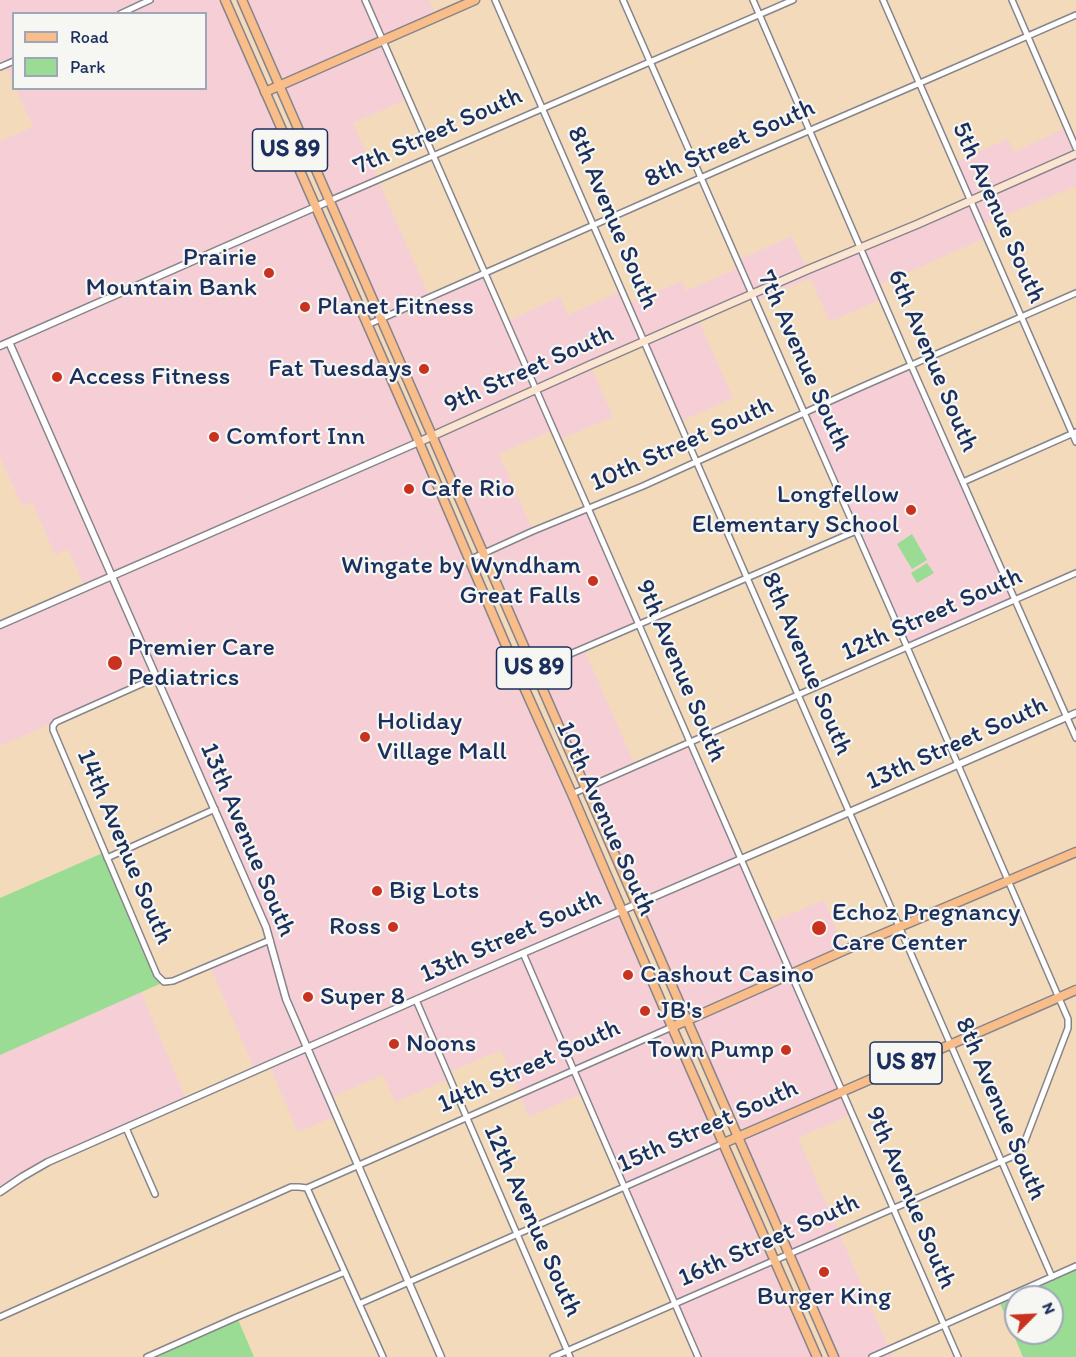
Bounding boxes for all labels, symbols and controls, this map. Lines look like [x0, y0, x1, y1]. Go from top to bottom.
legend [12, 12, 207, 90]
text: Road [70, 26, 109, 48]
text: Park [70, 56, 105, 78]
street label: 7th Street South [349, 81, 527, 183]
street label: 8th Street South [640, 93, 820, 195]
street label: 5th Avenue South [944, 118, 1052, 308]
street label: 8th Avenue South [559, 122, 665, 314]
road number: US 89 [252, 129, 328, 171]
place label: Prairie Mountain Bank [86, 242, 257, 304]
street label: 6th Avenue South [880, 265, 984, 457]
marker: Prairie Mountain Bank [262, 266, 276, 280]
street label: 7th Avenue South [749, 266, 857, 456]
place label: Planet Fitness [317, 291, 474, 323]
marker: Planet Fitness [298, 300, 312, 314]
street label: 9th Street South [439, 319, 619, 421]
place label: Fat Tuesdays [268, 353, 412, 385]
place label: Access Fitness [69, 361, 230, 393]
marker: Fat Tuesdays [417, 362, 431, 376]
marker: Access Fitness [50, 370, 64, 384]
street label: 10th Street South [586, 391, 778, 499]
place label: Comfort Inn [226, 421, 365, 453]
marker: Comfort Inn [207, 430, 221, 444]
place label: Cafe Rio [421, 473, 515, 505]
place label: Longfellow Elementary School [692, 479, 899, 540]
marker: Cafe Rio [402, 482, 416, 496]
marker: Longfellow Elementary School [904, 503, 918, 517]
place label: Wingate by Wyndham Great Falls [341, 550, 581, 612]
street label: 12th Street South [837, 561, 1027, 669]
street label: 8th Avenue South [753, 568, 859, 760]
marker: Wingate by Wyndham Great Falls [586, 574, 600, 588]
street label: 9th Avenue South [628, 575, 732, 767]
place label: Premier Care Pediatrics [128, 632, 275, 694]
road number: US 89 [496, 647, 572, 689]
marker: Premier Care Pediatrics [106, 654, 124, 672]
street label: 13th Street South [862, 690, 1052, 798]
place label: Holiday Village Mall [377, 706, 507, 768]
street label: 10th Avenue South [548, 717, 662, 921]
marker: Holiday Village Mall [358, 730, 372, 744]
street label: 13th Avenue South [192, 738, 302, 942]
street label: 14th Avenue South [69, 745, 179, 949]
place label: Big Lots [389, 875, 479, 907]
street label: 13th Street South [416, 883, 606, 991]
marker: Big Lots [370, 884, 384, 898]
place label: Echoz Pregnancy Care Center [832, 897, 1020, 958]
place label: Ross [329, 911, 381, 943]
marker: Echoz Pregnancy Care Center [810, 919, 828, 937]
marker: Ross [386, 920, 400, 934]
place label: Cashout Casino [640, 959, 814, 991]
marker: Cashout Casino [621, 968, 635, 982]
place label: Super 8 [320, 981, 405, 1013]
marker: Super 8 [301, 990, 315, 1004]
place label: JB's [657, 995, 703, 1027]
marker: JB's [638, 1004, 652, 1018]
street label: 14th Street South [433, 1013, 625, 1121]
street label: 8th Avenue South [947, 1013, 1053, 1205]
place label: Noons [406, 1028, 476, 1060]
place label: Town Pump [647, 1034, 774, 1066]
marker: Noons [387, 1037, 401, 1051]
road number: US 87 [870, 1042, 942, 1084]
marker: Town Pump [779, 1043, 793, 1057]
street label: 15th Street South [613, 1073, 803, 1181]
street label: 9th Avenue South [858, 1102, 962, 1294]
street label: 12th Avenue South [476, 1120, 588, 1322]
street label: 16th Street South [674, 1187, 864, 1295]
marker: Burger King [817, 1265, 831, 1279]
place label: Burger King [757, 1281, 891, 1313]
north arrow [1004, 1285, 1064, 1345]
text: N [1038, 1299, 1060, 1317]

